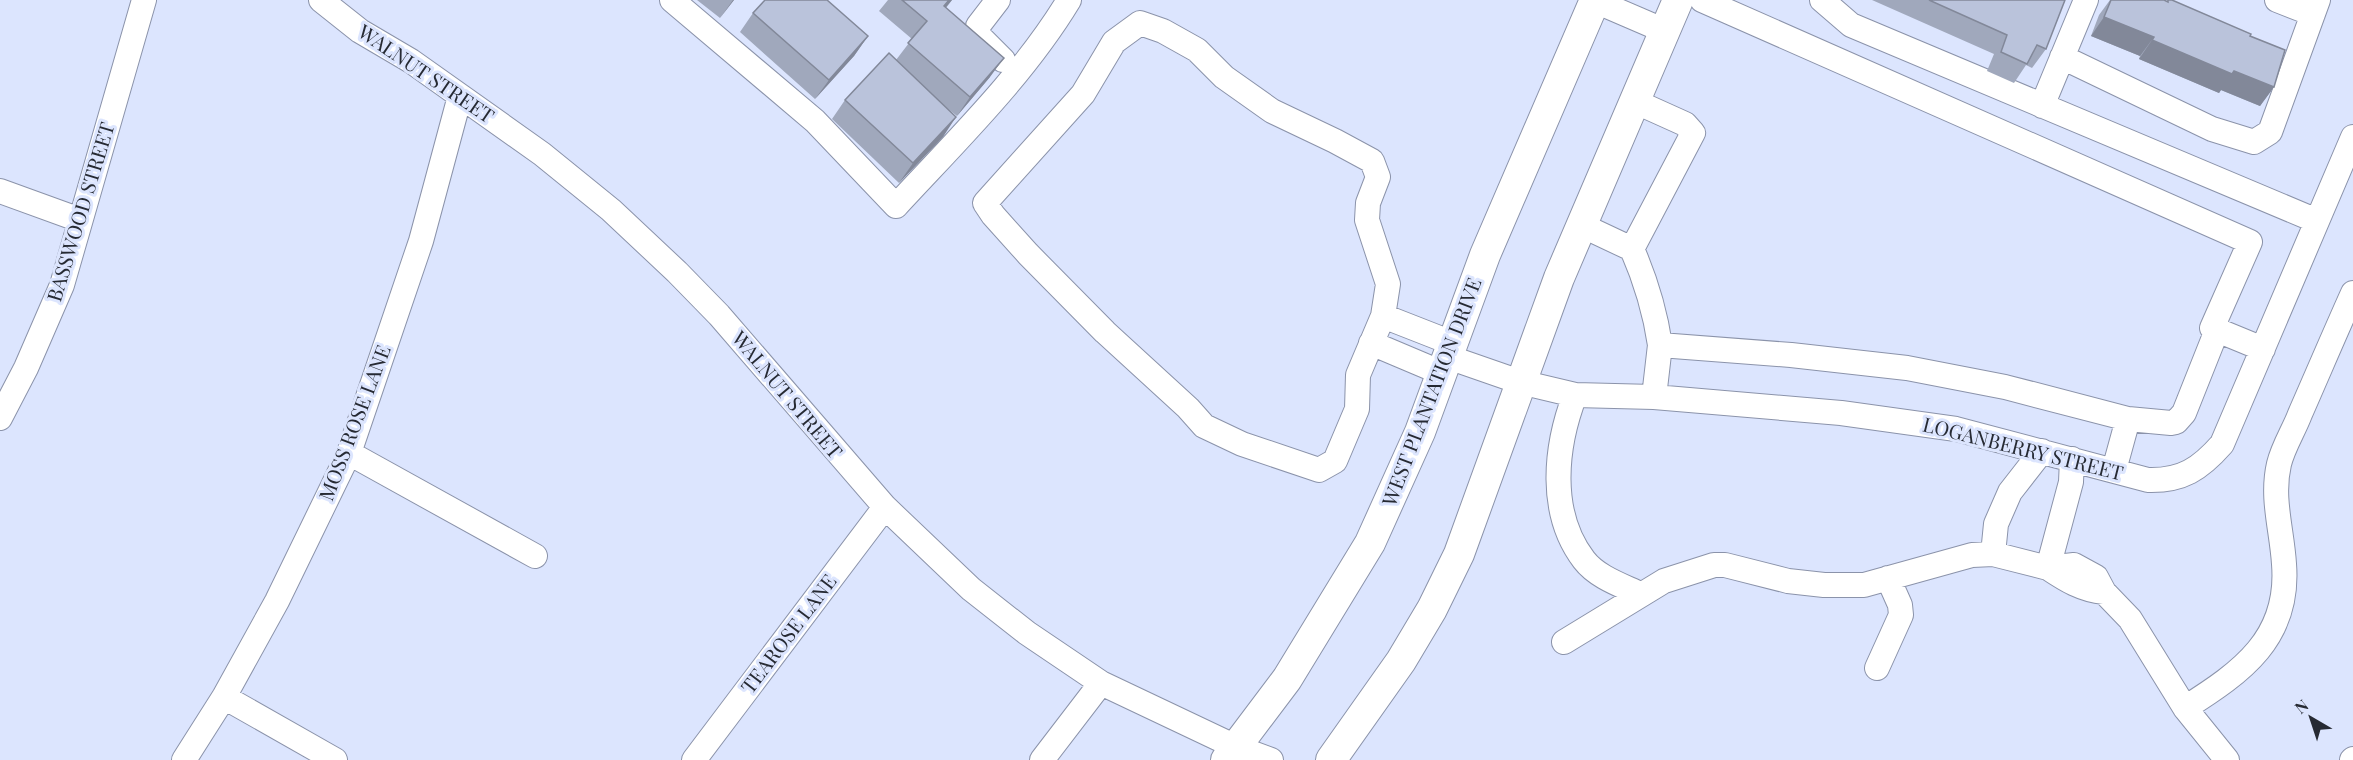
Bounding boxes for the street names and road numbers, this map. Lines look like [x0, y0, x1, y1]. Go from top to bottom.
street label: WALNUT STREET [353, 17, 500, 128]
street label: BASSWOOD STREET [39, 119, 120, 305]
street label: WEST PLANTATION DRIVE [1374, 273, 1487, 510]
street label: WALNUT STREET [726, 324, 849, 463]
street label: MOSS ROSE LANE [311, 341, 396, 504]
street label: LOGANBERRY STREET [1920, 410, 2126, 486]
street label: TEAROSE LANE [734, 568, 842, 698]

